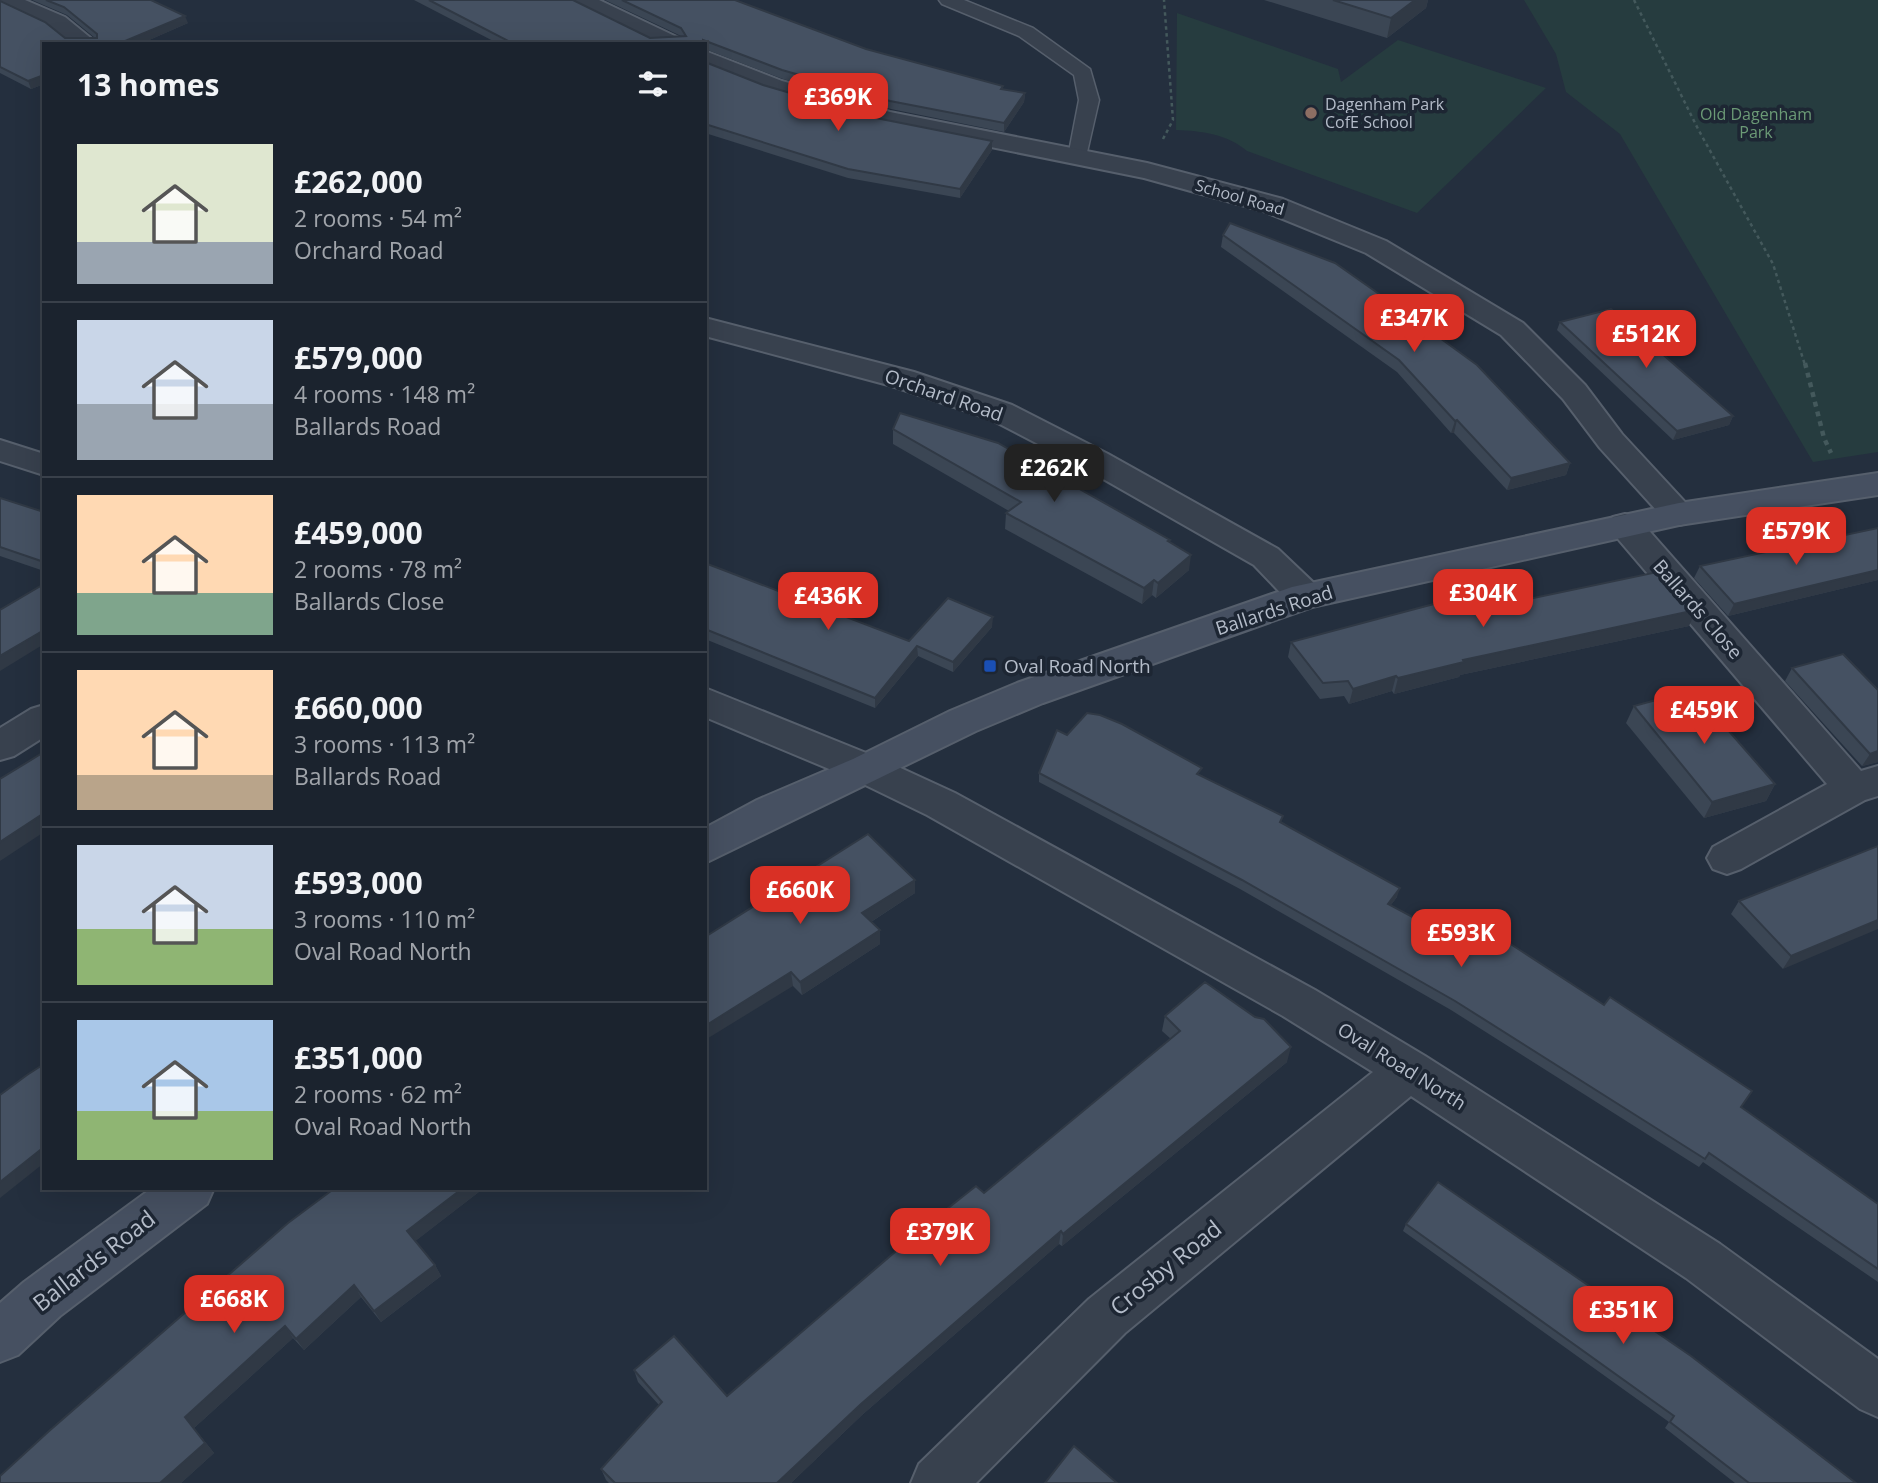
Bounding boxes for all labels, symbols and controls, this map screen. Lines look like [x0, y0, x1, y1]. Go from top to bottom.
text: 13 homes [77, 64, 220, 105]
icon: filters [634, 65, 672, 103]
pin: £369K [789, 74, 887, 133]
text: £369K [804, 80, 872, 112]
place label: Dagenham Park CofE School [1325, 93, 1445, 133]
park label: Old Dagenham Park [1700, 103, 1812, 143]
marker: Dagenham Park CofE School [1303, 105, 1319, 121]
text: £262,000 [294, 161, 423, 202]
icon: home [133, 172, 217, 256]
street label: School Road [1193, 174, 1287, 220]
text: 2 rooms · 54 m² [294, 202, 462, 234]
text: Orchard Road [294, 234, 444, 266]
pin: £347K [1365, 294, 1463, 354]
text: £347K [1380, 301, 1448, 333]
pin: £512K [1597, 310, 1695, 370]
text: £512K [1612, 317, 1680, 349]
text: £579,000 [294, 337, 423, 378]
icon: home [133, 348, 217, 432]
street label: Orchard Road [881, 363, 1007, 427]
text: 4 rooms · 148 m² [294, 378, 475, 410]
text: Ballards Road [294, 410, 441, 442]
pin: £262K [1005, 444, 1103, 504]
text: £262K [1020, 451, 1088, 483]
pin: £579K [1747, 508, 1845, 567]
text: £459,000 [294, 512, 423, 553]
text: £579K [1762, 514, 1830, 546]
icon: home [133, 523, 217, 607]
text: 2 rooms · 78 m² [294, 553, 462, 585]
street label: Ballards Close [1647, 554, 1749, 664]
pin: £304K [1434, 570, 1532, 629]
pin: £436K [779, 572, 877, 632]
text: £304K [1449, 576, 1517, 608]
text: £436K [794, 579, 862, 611]
street label: Ballards Road [1212, 579, 1336, 641]
text: Ballards Close [294, 585, 444, 617]
place label: Oval Road North [1004, 653, 1151, 679]
marker: Oval Road North [982, 658, 998, 674]
pin: £459K [1655, 686, 1753, 746]
text: £660,000 [294, 687, 423, 728]
text: £459K [1670, 693, 1738, 725]
icon: home [133, 698, 217, 782]
text: 3 rooms · 113 m² [294, 728, 475, 760]
text: Ballards Road [294, 760, 441, 792]
text: £593,000 [294, 862, 423, 903]
pin: £660K [751, 866, 849, 926]
icon: home [133, 873, 217, 957]
text: £660K [766, 873, 834, 905]
text: 3 rooms · 110 m² [294, 903, 475, 935]
pin: £593K [1412, 909, 1510, 969]
text: £593K [1427, 916, 1495, 948]
text: Oval Road North [294, 935, 472, 967]
street label: Oval Road North [1333, 1016, 1471, 1116]
text: £351,000 [294, 1037, 423, 1078]
icon: home [133, 1048, 217, 1132]
text: 2 rooms · 62 m² [294, 1078, 462, 1110]
text: Oval Road North [294, 1110, 472, 1142]
street label: Ballards Road [25, 1202, 161, 1318]
pin: £379K [891, 1208, 989, 1268]
street label: Crosby Road [1103, 1212, 1228, 1322]
text: £379K [906, 1215, 974, 1247]
pin: £668K [185, 1276, 283, 1335]
text: £668K [200, 1282, 268, 1314]
pin: £351K [1574, 1286, 1672, 1346]
text: £351K [1589, 1293, 1657, 1325]

